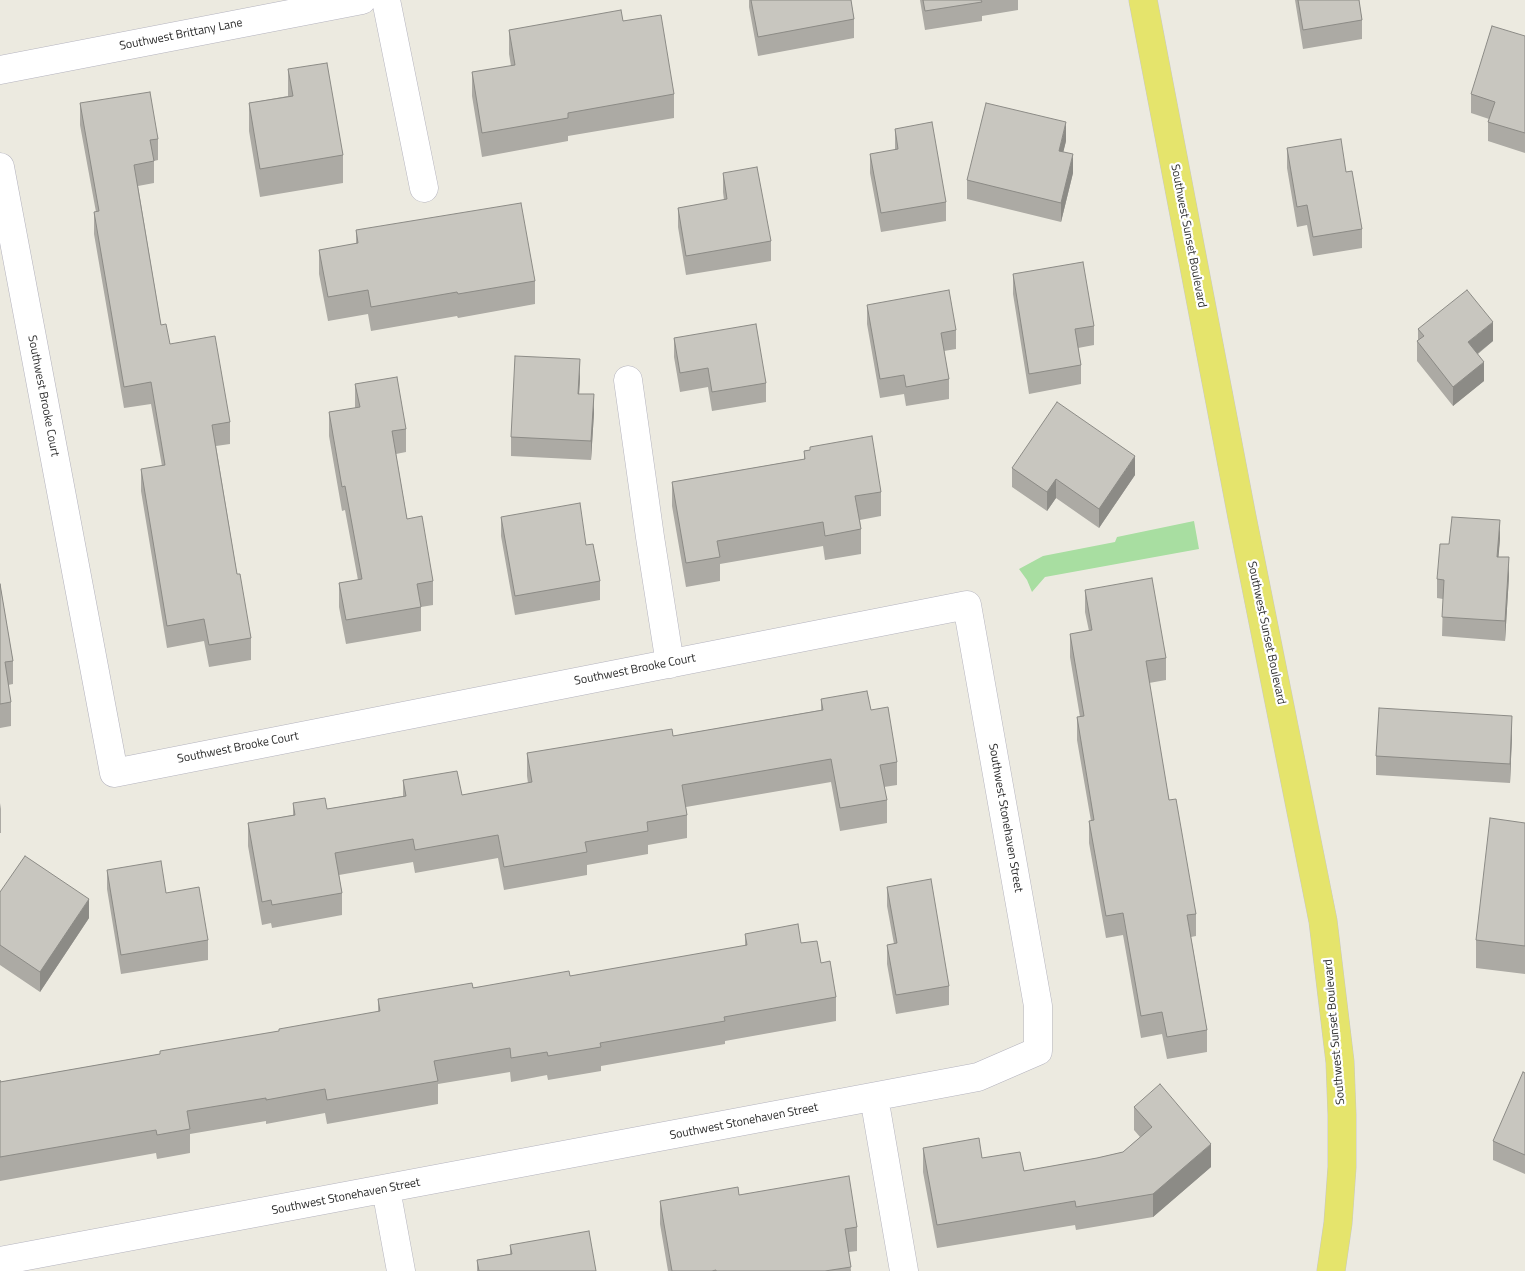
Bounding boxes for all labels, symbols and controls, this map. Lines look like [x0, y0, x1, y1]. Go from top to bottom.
street label: Southwest Brittany Lane [118, 16, 244, 54]
street label: Southwest Sunset Boulevard [1167, 163, 1209, 309]
street label: Southwest Brooke Court [24, 334, 62, 458]
street label: Southwest Sunset Boulevard [1244, 560, 1288, 706]
street label: Southwest Brooke Court [573, 651, 697, 689]
street label: Southwest Brooke Court [176, 729, 300, 767]
street label: Southwest Stonehaven Street [985, 742, 1025, 894]
street label: Southwest Sunset Boulevard [1321, 959, 1349, 1105]
street label: Southwest Stonehaven Street [669, 1101, 819, 1143]
street label: Southwest Stonehaven Street [271, 1176, 421, 1218]

